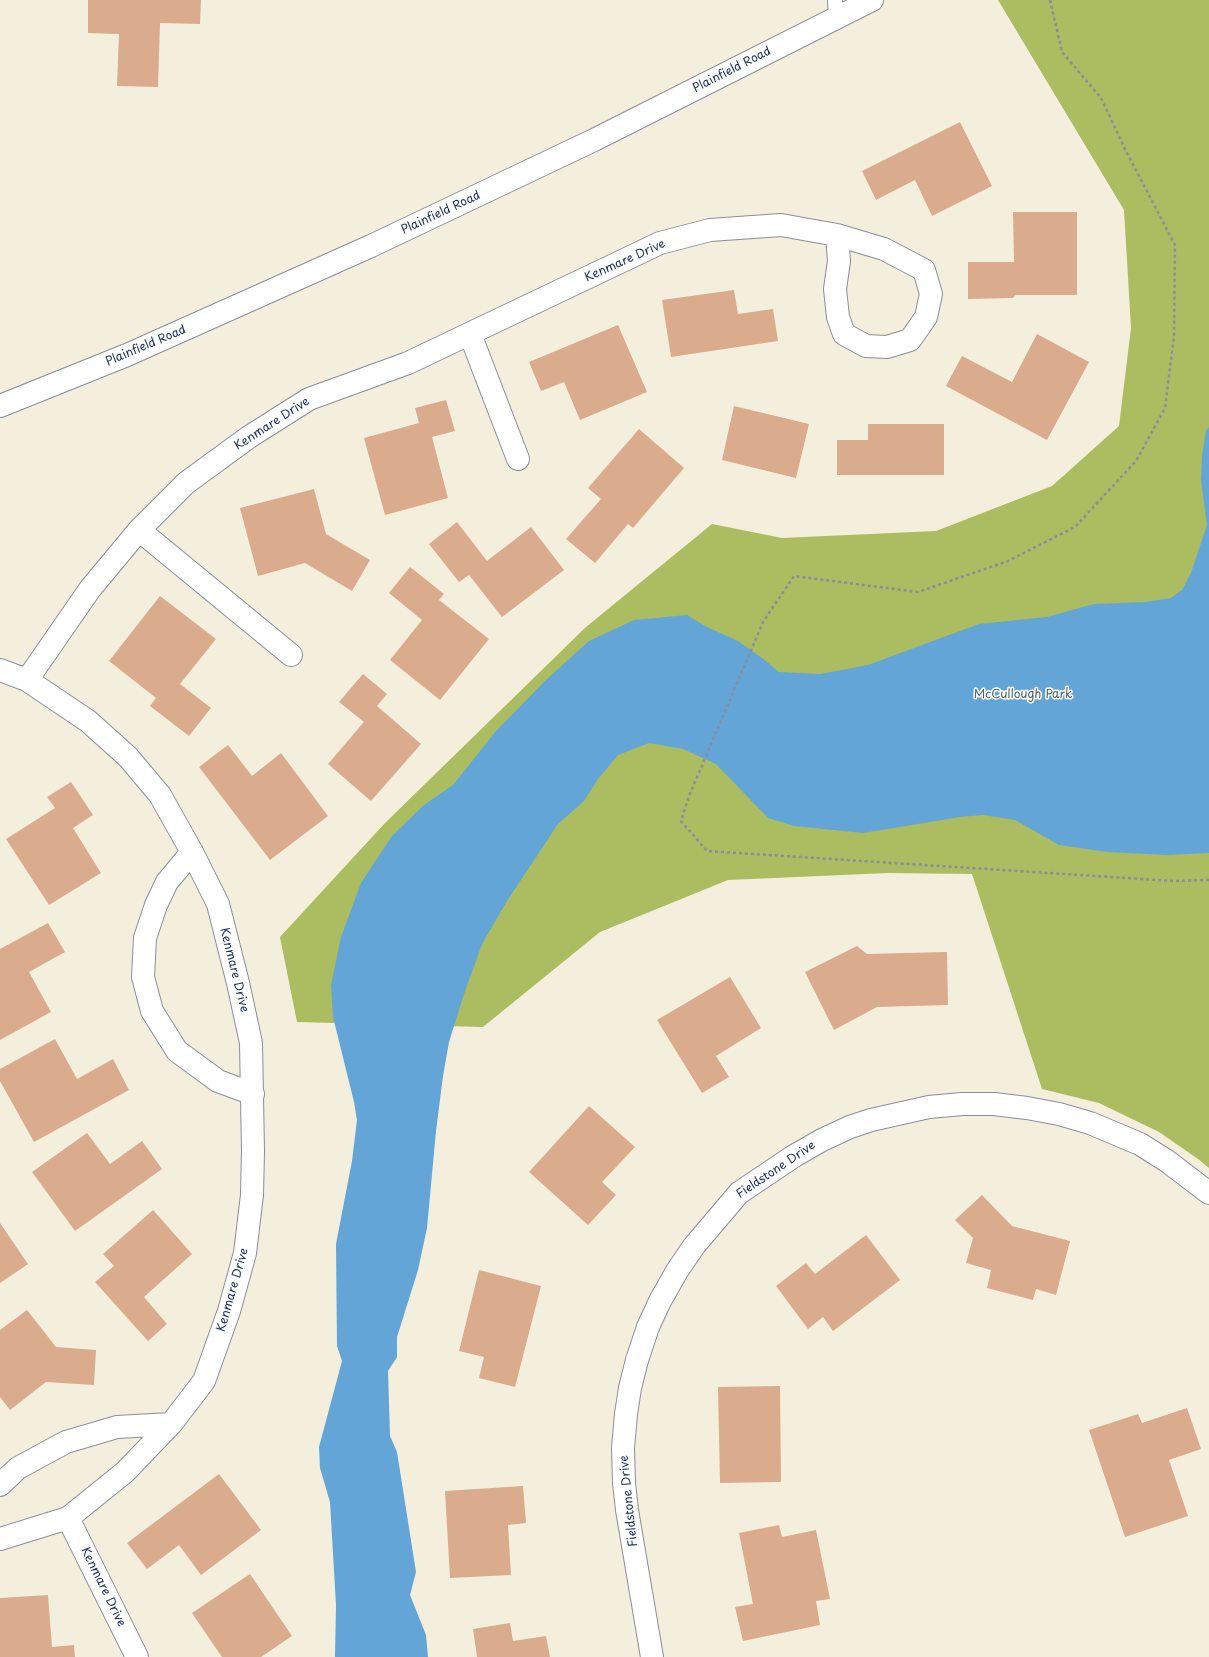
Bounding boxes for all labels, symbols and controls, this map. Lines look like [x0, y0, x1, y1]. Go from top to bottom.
street label: Plainfield Road [691, 44, 773, 96]
street label: Plainfield Road [399, 188, 483, 238]
street label: Kenmare Drive [582, 237, 668, 285]
street label: Plainfield Road [104, 323, 188, 369]
street label: Kenmare Drive [232, 394, 312, 454]
park label: McCullough Park [974, 688, 1072, 702]
street label: Kenmare Drive [217, 926, 251, 1014]
street label: Fieldstone Drive [734, 1138, 818, 1202]
street label: Kenmare Drive [214, 1246, 252, 1334]
street label: Fieldstone Drive [617, 1455, 641, 1547]
street label: Kenmare Drive [78, 1545, 128, 1629]

